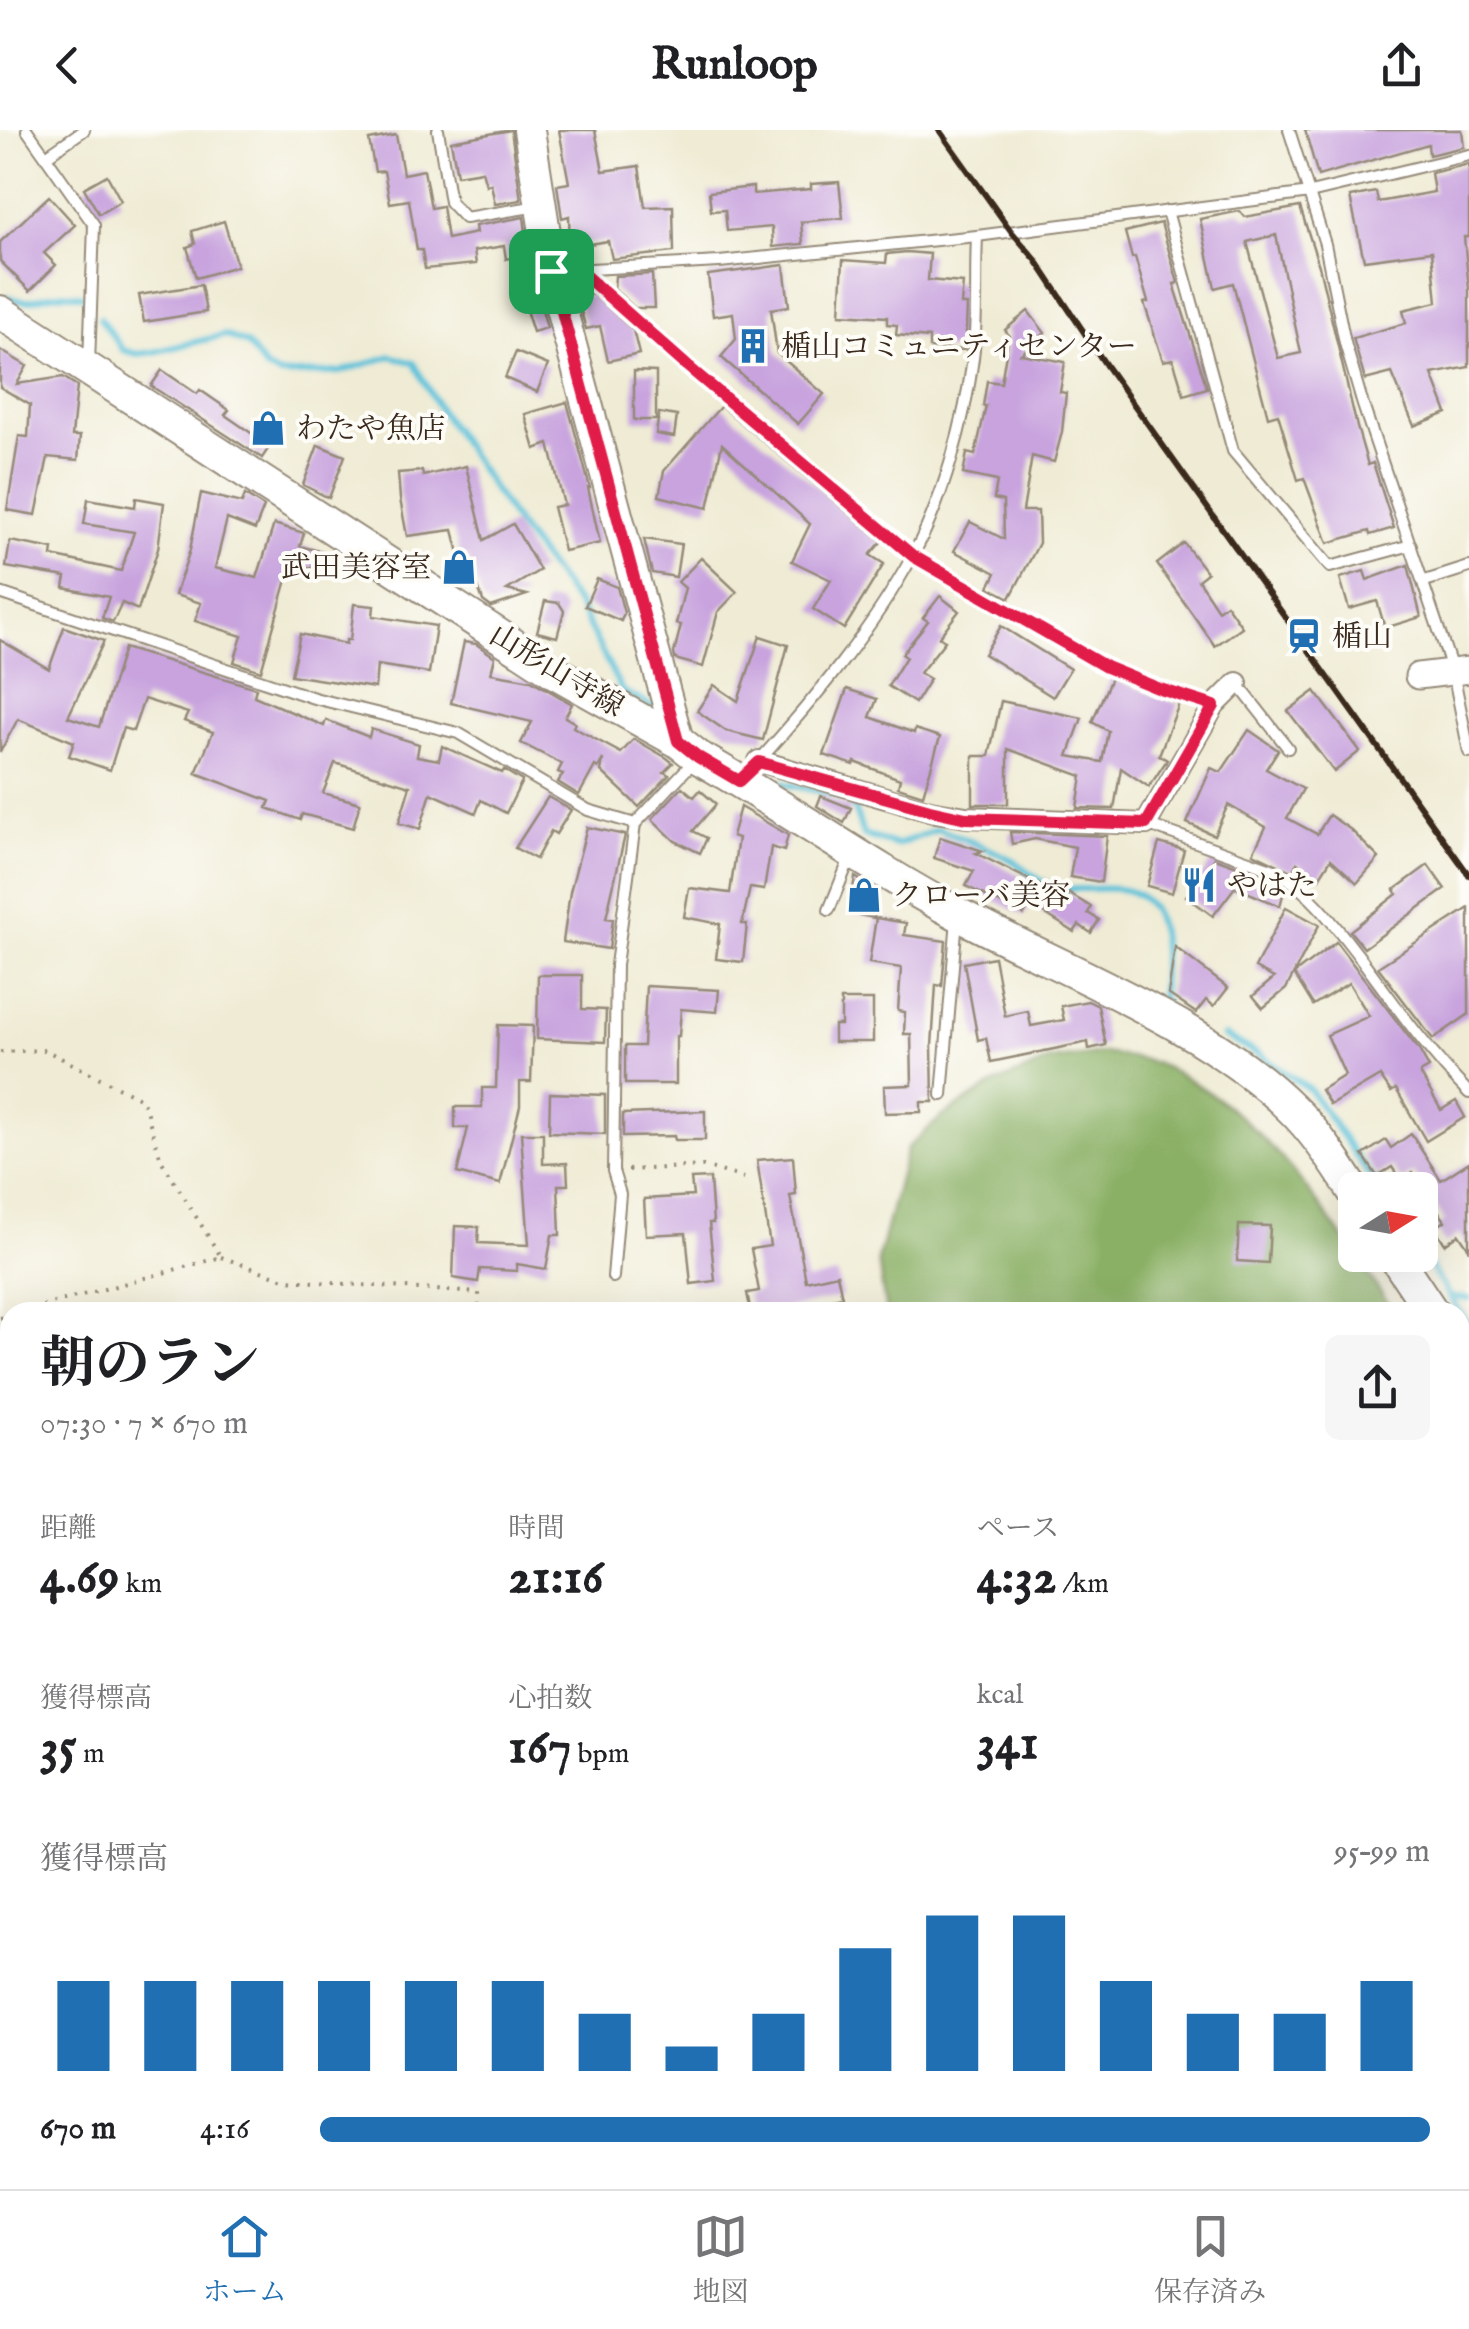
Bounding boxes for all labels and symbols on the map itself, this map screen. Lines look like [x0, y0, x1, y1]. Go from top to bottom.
pin [509, 229, 594, 314]
building icon: 楯山コミュニティセンター [734, 327, 772, 365]
place label: 楯山コミュニティセンター [781, 329, 1137, 367]
shop icon: わたや魚店 [249, 409, 287, 447]
place label: わたや魚店 [296, 411, 446, 449]
shop icon: 武田美容室 [440, 548, 478, 586]
place label: 武田美容室 [281, 550, 431, 588]
street label: 山形山寺線 [482, 617, 630, 727]
station icon: 楯山 [1285, 617, 1323, 655]
place label: 楯山 [1332, 619, 1392, 657]
restaurant icon: やはた [1180, 866, 1218, 904]
place label: やはた [1227, 868, 1317, 906]
shop icon: クローバ美容 [845, 876, 883, 914]
place label: クローバ美容 [892, 878, 1071, 916]
north arrow [1338, 1172, 1438, 1272]

